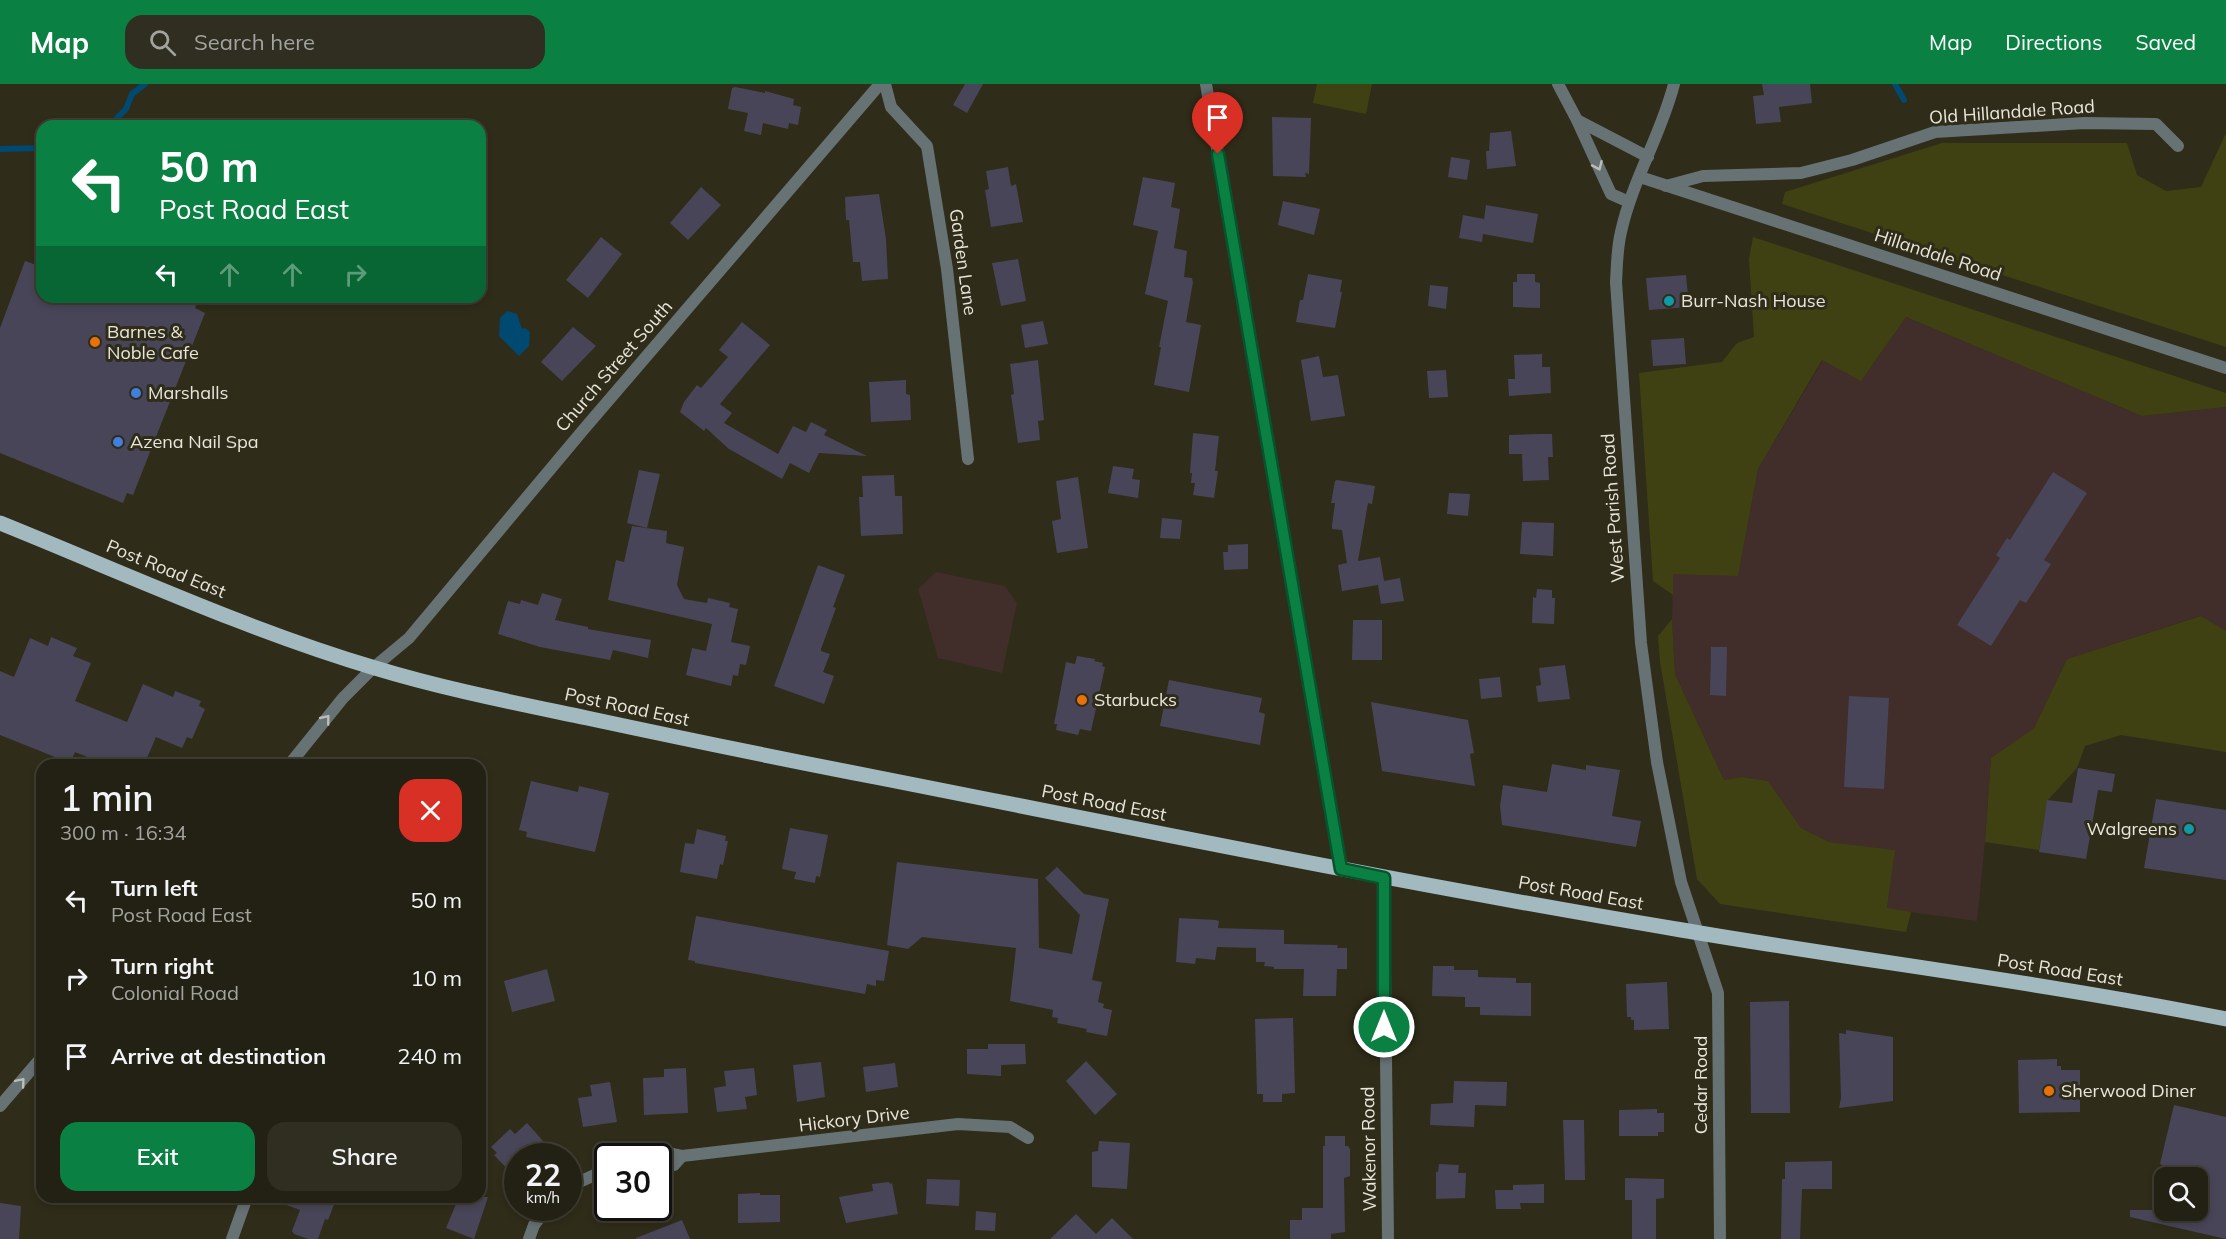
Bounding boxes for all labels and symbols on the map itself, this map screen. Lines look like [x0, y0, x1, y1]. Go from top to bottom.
pin [1192, 92, 1243, 154]
street label: Old Hillandale Road [1928, 94, 2096, 129]
one-way arrow [1591, 159, 1603, 170]
street label: Garden Lane [945, 207, 982, 317]
street label: Hillandale Road [1872, 223, 2005, 286]
place label: Burr-Nash House [1681, 289, 1826, 312]
marker: Burr-Nash House [1662, 294, 1676, 308]
street label: Church Street South [550, 295, 677, 436]
place label: Barnes & Noble Cafe [107, 320, 199, 364]
marker: Barnes & Noble Cafe [88, 335, 102, 349]
place label: Marshalls [148, 381, 229, 404]
marker: Marshalls [129, 386, 143, 400]
place label: Azena Nail Spa [130, 430, 259, 453]
street label: West Parish Road [1596, 433, 1629, 584]
marker: Azena Nail Spa [111, 435, 125, 449]
street label: Post Road East [103, 534, 229, 603]
street label: Post Road East [563, 682, 691, 731]
place label: Starbucks [1094, 688, 1177, 711]
marker: Starbucks [1075, 693, 1089, 707]
one-way arrow [318, 715, 329, 726]
street label: Post Road East [1040, 779, 1168, 826]
place label: Walgreens [2087, 817, 2177, 840]
marker: Walgreens [2182, 822, 2196, 836]
street label: Post Road East [1517, 870, 1645, 915]
street label: Post Road East [1996, 948, 2124, 991]
position arrow [1352, 995, 1416, 1059]
street label: Cedar Road [1689, 1036, 1712, 1134]
one-way arrow [14, 1078, 25, 1089]
place label: Sherwood Diner [2061, 1079, 2196, 1102]
marker: Sherwood Diner [2042, 1084, 2056, 1098]
street label: Wakenor Road [1356, 1086, 1381, 1212]
street label: Hickory Drive [797, 1100, 910, 1137]
speed limit sign: 30 [594, 1143, 672, 1221]

